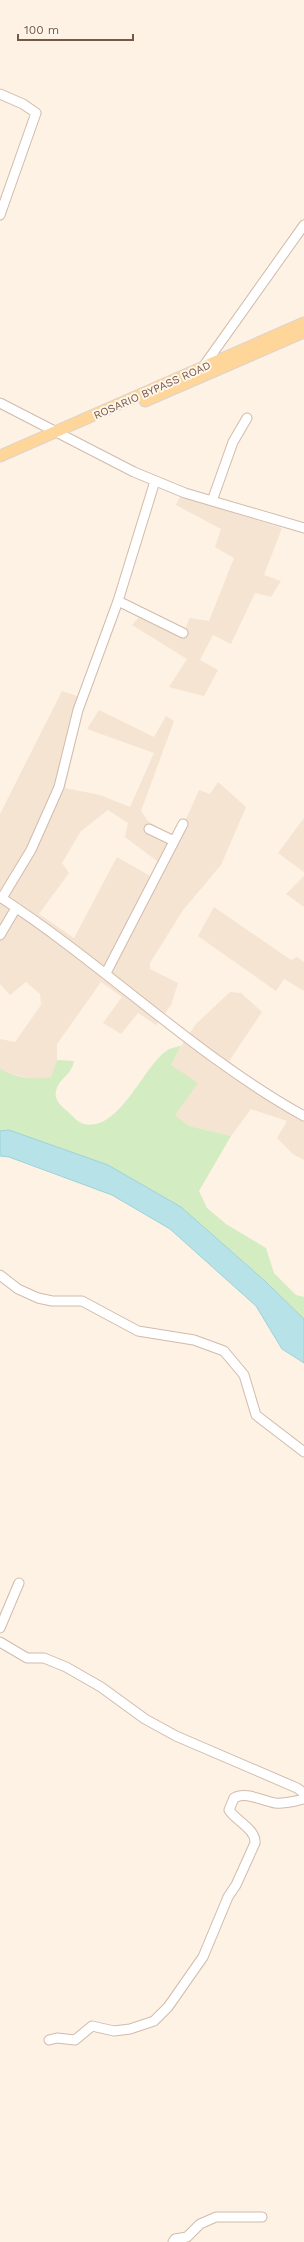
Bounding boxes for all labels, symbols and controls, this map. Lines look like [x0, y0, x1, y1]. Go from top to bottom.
scale bar [18, 16, 133, 42]
text: 100 m [24, 23, 59, 37]
street label: ROSARIO BYPASS ROAD [92, 359, 213, 422]

